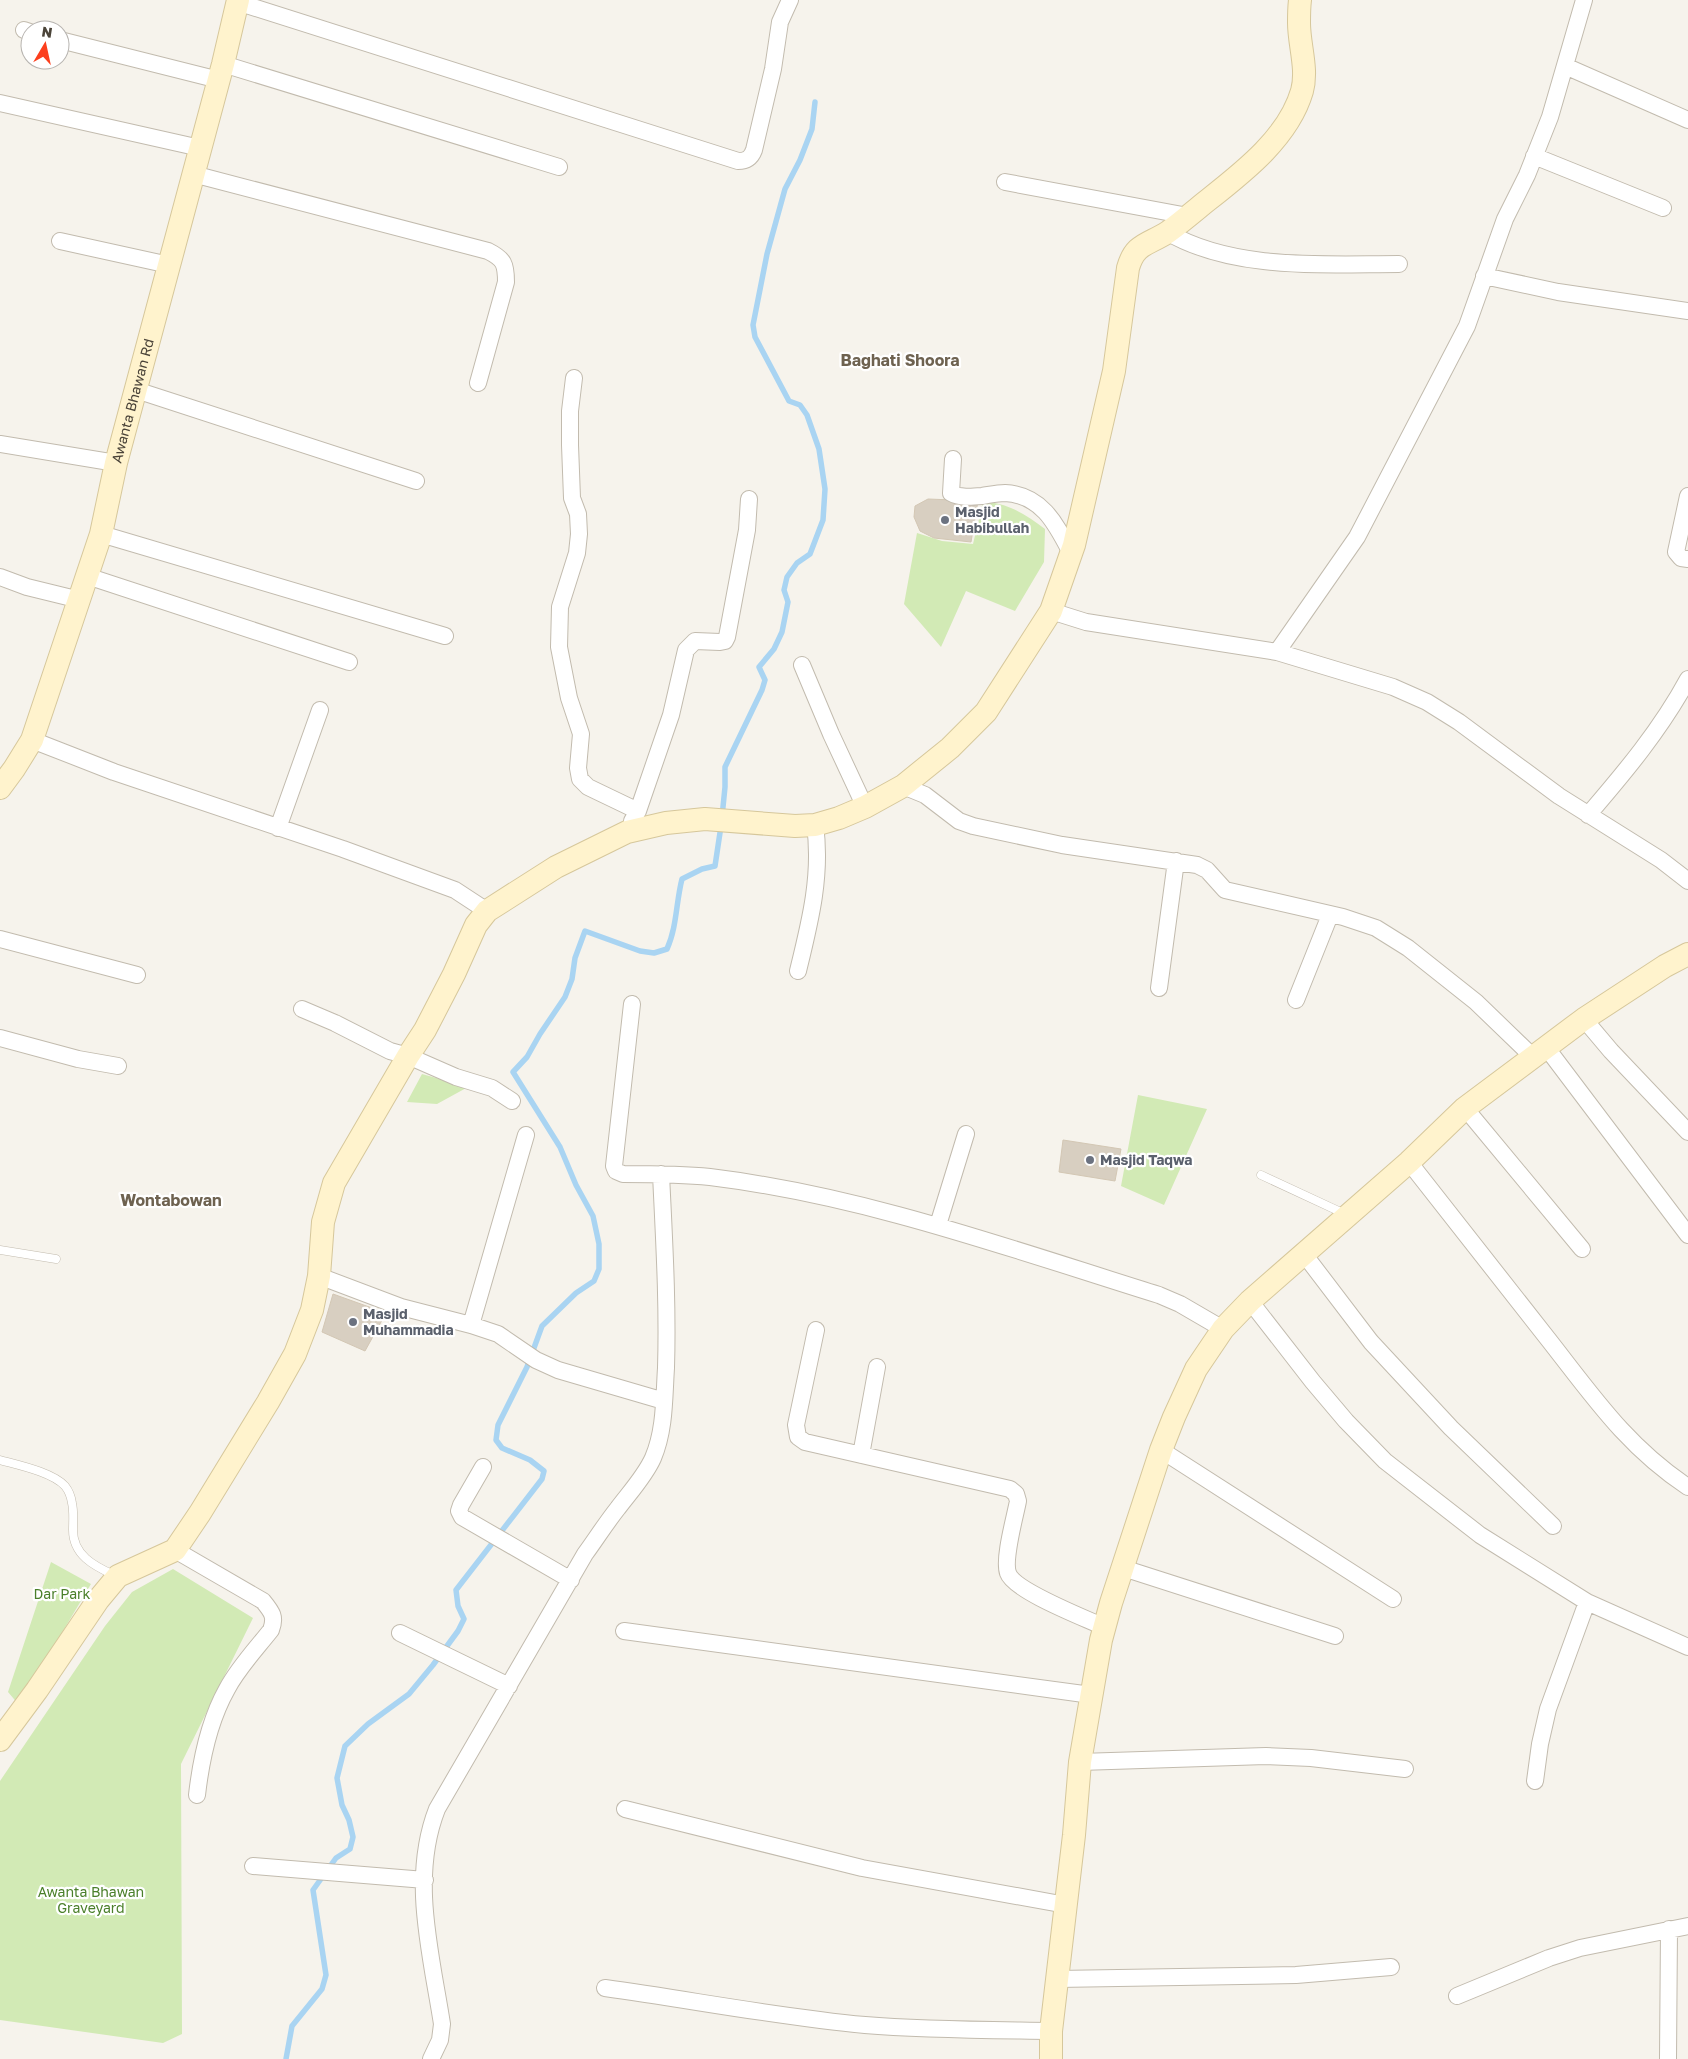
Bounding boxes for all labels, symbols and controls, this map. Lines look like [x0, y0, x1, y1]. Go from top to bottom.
north arrow [20, 20, 70, 70]
text: N [41, 22, 54, 41]
street label: Awanta Bhawan Rd [107, 337, 157, 465]
district label: Baghati Shoora [840, 350, 960, 370]
place label: Masjid Habibullah [955, 503, 1029, 536]
marker: Masjid Habibullah [939, 514, 951, 526]
place label: Masjid Taqwa [1100, 1151, 1192, 1168]
marker: Masjid Taqwa [1084, 1154, 1096, 1166]
district label: Wontabowan [120, 1190, 222, 1210]
place label: Masjid Muhammadia [363, 1305, 454, 1338]
marker: Masjid Muhammadia [347, 1316, 359, 1328]
park label: Dar Park [34, 1585, 91, 1602]
park label: Awanta Bhawan Graveyard [38, 1883, 144, 1916]

